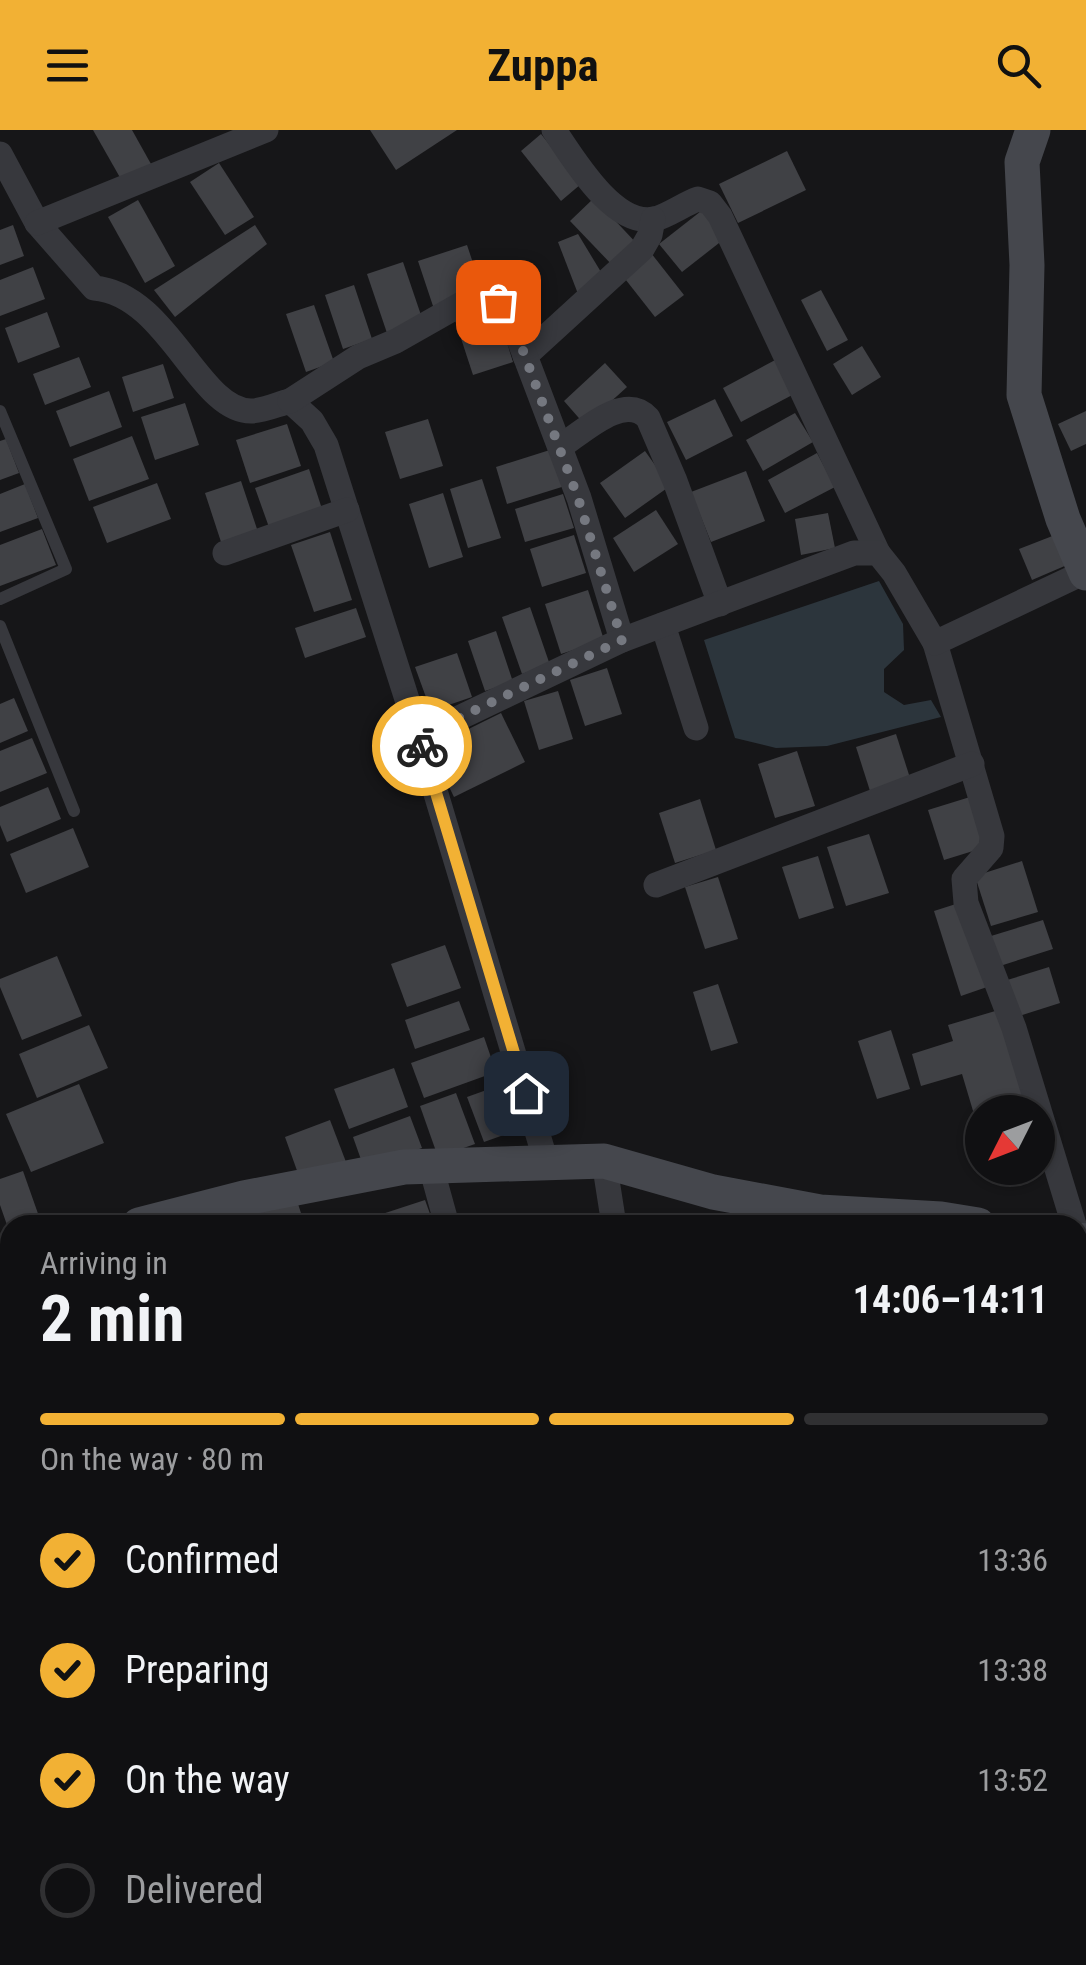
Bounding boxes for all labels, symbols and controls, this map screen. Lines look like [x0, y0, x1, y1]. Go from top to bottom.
icon: menu [40, 38, 95, 93]
icon: search [991, 38, 1046, 93]
text: Zuppa [487, 39, 599, 92]
pin [456, 260, 541, 345]
icon: bag [471, 275, 526, 330]
courier [372, 696, 472, 796]
icon: bike [395, 719, 450, 774]
pin [484, 1051, 569, 1136]
icon: home [499, 1066, 554, 1121]
north arrow [965, 1095, 1055, 1185]
map controls [965, 1095, 1055, 1185]
text: Arriving in [40, 1244, 168, 1282]
text: 14:06–14:11 [853, 1278, 1048, 1322]
text: 2 min [40, 1281, 184, 1357]
text: On the way · 80 m [40, 1440, 264, 1478]
icon: check [40, 1533, 95, 1588]
text: Confirmed [125, 1538, 280, 1582]
text: 13:36 [977, 1541, 1048, 1579]
icon: check [40, 1643, 95, 1698]
text: Preparing [125, 1648, 270, 1692]
text: 13:38 [977, 1651, 1048, 1689]
icon: check [40, 1753, 95, 1808]
text: On the way [125, 1758, 290, 1802]
text: 13:52 [977, 1761, 1048, 1799]
text: Delivered [125, 1868, 264, 1912]

